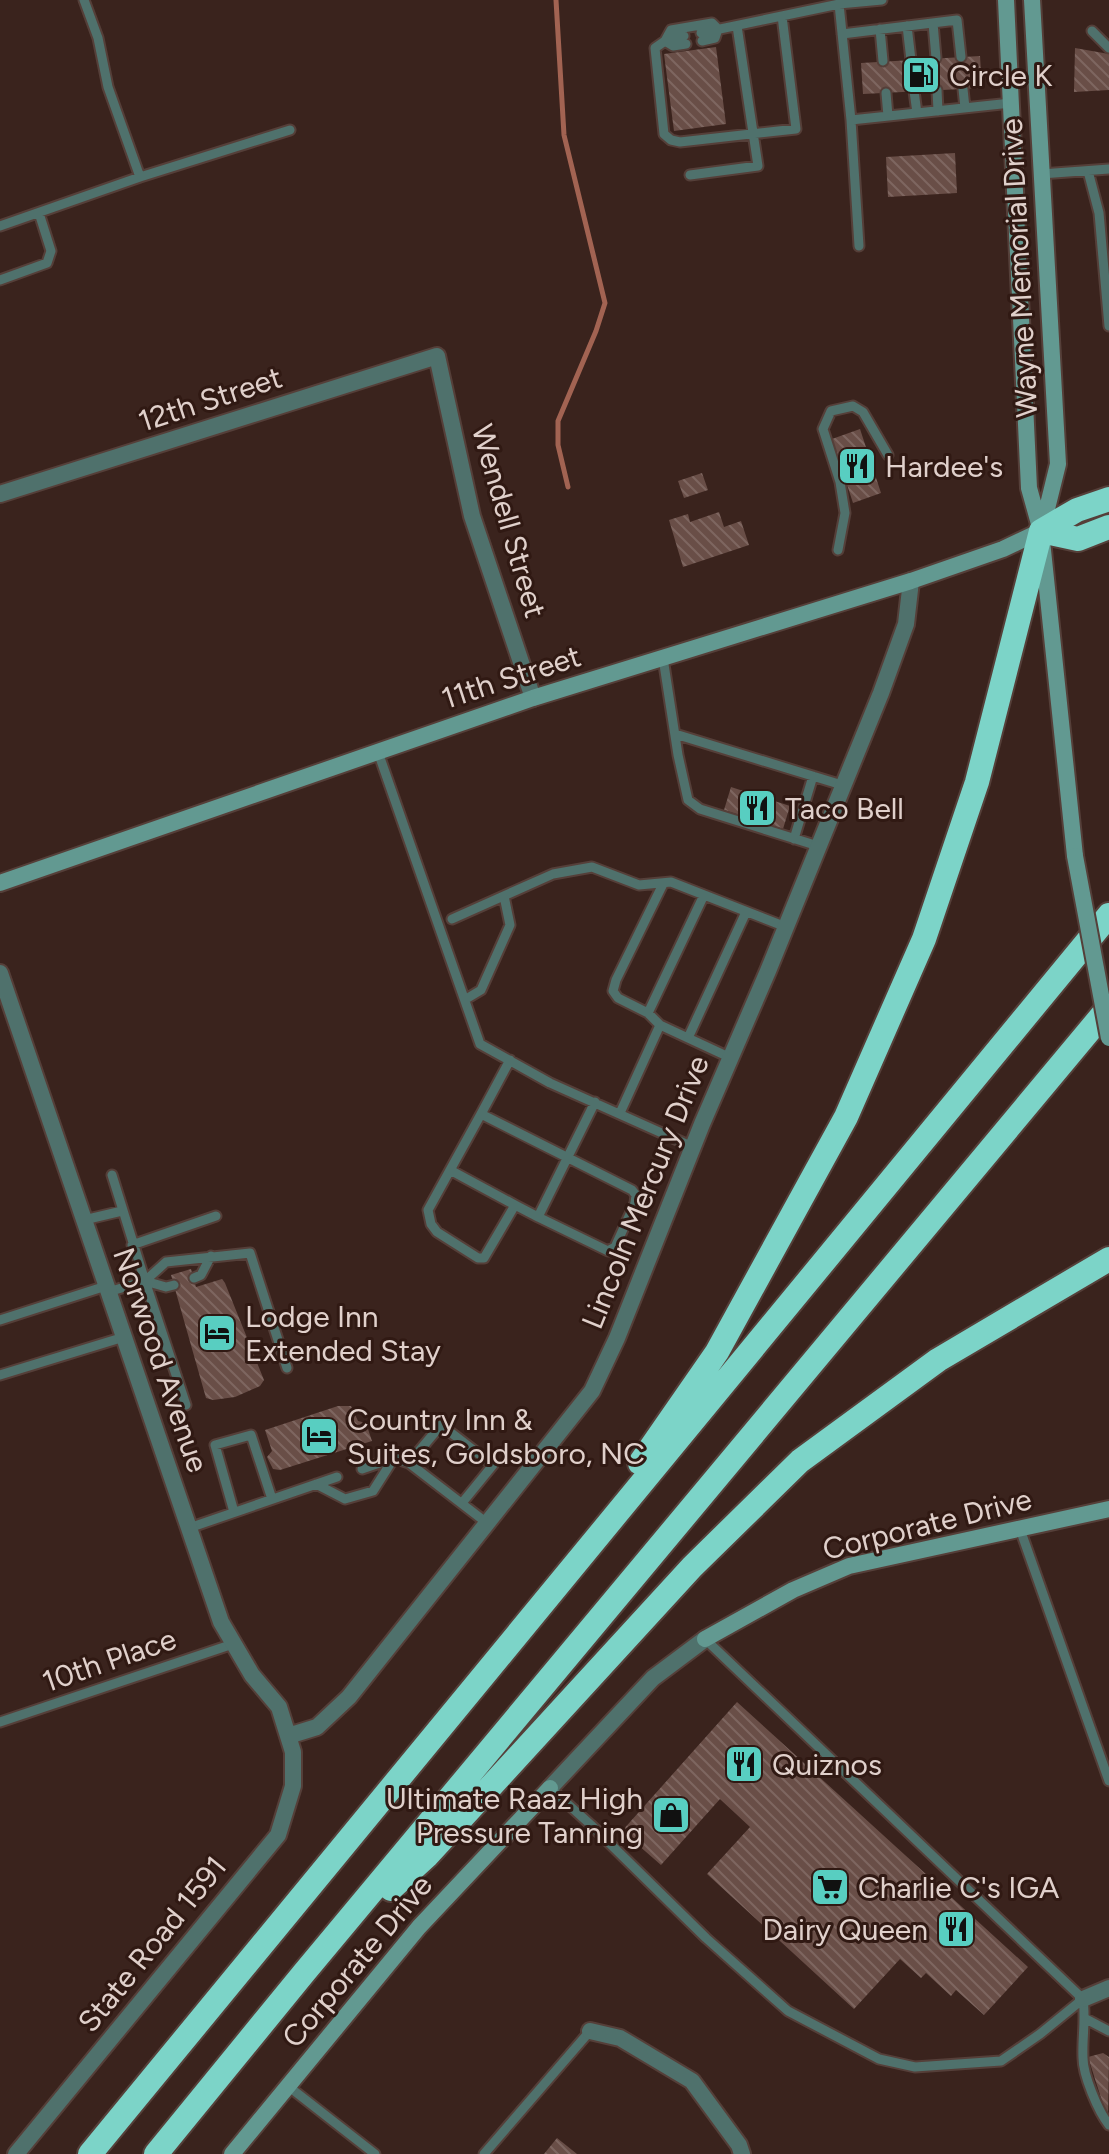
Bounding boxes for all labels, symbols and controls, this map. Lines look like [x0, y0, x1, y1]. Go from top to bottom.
fuel station icon: Circle K [900, 54, 942, 96]
place label: Circle K [949, 57, 1053, 94]
street label: Wayne Memorial Drive [993, 118, 1045, 418]
street label: 12th Street [134, 358, 286, 440]
street label: Wendell Street [464, 420, 554, 622]
restaurant icon: Hardee's [836, 445, 878, 487]
place label: Hardee's [885, 448, 1003, 485]
street label: 11th Street [437, 637, 585, 717]
restaurant icon: Taco Bell [736, 787, 778, 829]
place label: Taco Bell [785, 790, 904, 827]
street label: Lincoln Mercury Drive [573, 1050, 717, 1334]
street label: Norwood Avenue [105, 1243, 217, 1477]
place label: Lodge Inn Extended Stay [245, 1298, 441, 1369]
hotel icon: Lodge Inn Extended Stay [196, 1312, 238, 1354]
place label: Country Inn & Suites, Goldsboro, NC [347, 1401, 645, 1472]
hotel icon: Country Inn & Suites, Goldsboro, NC [298, 1415, 340, 1457]
street label: Corporate Drive [819, 1480, 1035, 1568]
street label: 10th Place [37, 1620, 181, 1700]
restaurant icon: Quiznos [723, 1743, 765, 1785]
place label: Quiznos [772, 1746, 882, 1783]
place label: Ultimate Raaz High Pressure Tanning [386, 1780, 643, 1851]
shop icon: Ultimate Raaz High Pressure Tanning [650, 1794, 692, 1836]
street label: State Road 1591 [70, 1849, 234, 2039]
supermarket icon: Charlie C's IGA [809, 1866, 851, 1908]
street label: Corporate Drive [274, 1867, 440, 2055]
place label: Charlie C's IGA [858, 1869, 1060, 1906]
restaurant icon: Dairy Queen [935, 1908, 977, 1950]
place label: Dairy Queen [762, 1911, 928, 1948]

